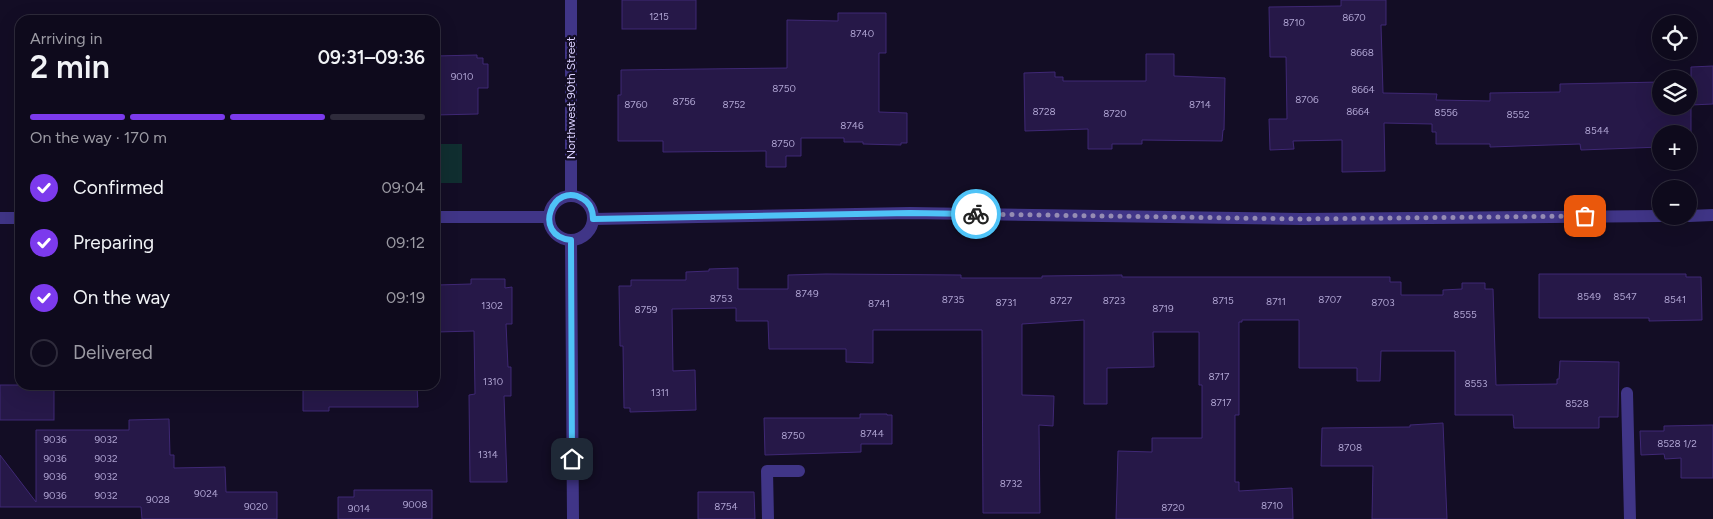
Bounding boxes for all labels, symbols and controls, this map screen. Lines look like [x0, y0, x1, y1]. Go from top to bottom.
house number: 1215 [649, 10, 669, 23]
house number: 8670 [1342, 11, 1366, 24]
map controls [1652, 15, 1697, 225]
button: locate [1652, 15, 1697, 60]
house number: 8710 [1283, 16, 1305, 29]
house number: 8740 [850, 27, 874, 40]
text: Arriving in [30, 29, 102, 48]
street label: Northwest 90th Street [564, 36, 578, 159]
text: 09:31–09:36 [318, 46, 425, 69]
house number: 8668 [1350, 46, 1374, 59]
text: 2 min [30, 48, 110, 86]
house number: 9010 [451, 70, 473, 83]
button: layers [1652, 70, 1697, 115]
house number: 8750 [772, 82, 796, 95]
house number: 8664 [1351, 83, 1375, 96]
house number: 8706 [1295, 93, 1319, 106]
house number: 8756 [673, 95, 696, 108]
house number: 8760 [624, 98, 648, 111]
house number: 8752 [723, 98, 745, 111]
house number: 8714 [1189, 98, 1211, 111]
house number: 8728 [1032, 105, 1056, 118]
house number: 8664 [1346, 105, 1370, 118]
house number: 8556 [1434, 106, 1458, 119]
house number: 8720 [1103, 107, 1127, 120]
house number: 8552 [1506, 108, 1530, 121]
house number: 8746 [840, 119, 864, 132]
house number: 8544 [1585, 124, 1609, 137]
button: + [1652, 125, 1697, 170]
text: On the way · 170 m [30, 128, 167, 147]
house number: 8750 [771, 137, 795, 150]
icon: check [30, 174, 58, 202]
text: Confirmed [73, 176, 164, 199]
text: 09:04 [381, 178, 425, 197]
button: − [1652, 180, 1697, 225]
courier [951, 189, 1001, 239]
pin [1564, 195, 1606, 237]
icon: bike [962, 200, 990, 228]
icon: bag [1571, 202, 1599, 230]
icon: check [30, 229, 58, 257]
text: Preparing [73, 231, 154, 254]
text: 09:12 [386, 233, 425, 252]
icon: check [30, 284, 58, 312]
text: On the way [73, 286, 170, 309]
house number: 8749 [795, 287, 819, 300]
text: 09:19 [386, 288, 425, 307]
house number: 8549 [1577, 290, 1601, 303]
house number: 8547 [1613, 290, 1637, 303]
house number: 8753 [710, 292, 732, 305]
house number: 8735 [942, 293, 965, 306]
house number: 8707 [1318, 293, 1342, 306]
house number: 8541 [1664, 293, 1686, 306]
house number: 8727 [1050, 294, 1073, 307]
house number: 8723 [1103, 294, 1125, 307]
house number: 8715 [1212, 294, 1234, 307]
house number: 8711 [1266, 295, 1286, 308]
house number: 8731 [995, 296, 1017, 309]
house number: 8703 [1371, 296, 1395, 309]
house number: 8741 [868, 297, 890, 310]
house number: 1302 [481, 299, 503, 312]
house number: 8719 [1152, 302, 1174, 315]
house number: 8759 [635, 303, 658, 316]
house number: 8555 [1453, 308, 1477, 321]
text: Delivered [73, 341, 153, 364]
house number: 8717 [1208, 370, 1230, 383]
house number: 1310 [483, 375, 503, 388]
house number: 8553 [1464, 377, 1488, 390]
house number: 1311 [651, 386, 669, 399]
house number: 8717 [1210, 396, 1232, 409]
house number: 8528 [1565, 397, 1589, 410]
house number: 8744 [860, 427, 884, 440]
house number: 8750 [781, 429, 805, 442]
house number: 9036 [43, 433, 67, 446]
house number: 9032 [94, 433, 118, 446]
house number: 8528 1/2 [1657, 437, 1697, 450]
pin [551, 438, 593, 480]
house number: 8708 [1338, 441, 1362, 454]
icon: home [558, 445, 586, 473]
house number: 1314 [478, 448, 498, 461]
house number: 9036 [43, 452, 67, 465]
house number: 9032 [94, 452, 118, 465]
house number: 9036 [43, 470, 67, 483]
house number: 9032 [94, 470, 118, 483]
house number: 8732 [1000, 477, 1022, 490]
house number: 9024 [194, 487, 218, 500]
house number: 9036 [43, 489, 67, 502]
house number: 9032 [94, 489, 118, 502]
house number: 9028 [146, 493, 170, 506]
house number: 9008 [403, 498, 427, 511]
house number: 8710 [1261, 499, 1283, 512]
house number: 9020 [244, 500, 268, 513]
house number: 8754 [714, 500, 738, 513]
house number: 8720 [1161, 501, 1185, 514]
house number: 9014 [348, 502, 370, 515]

